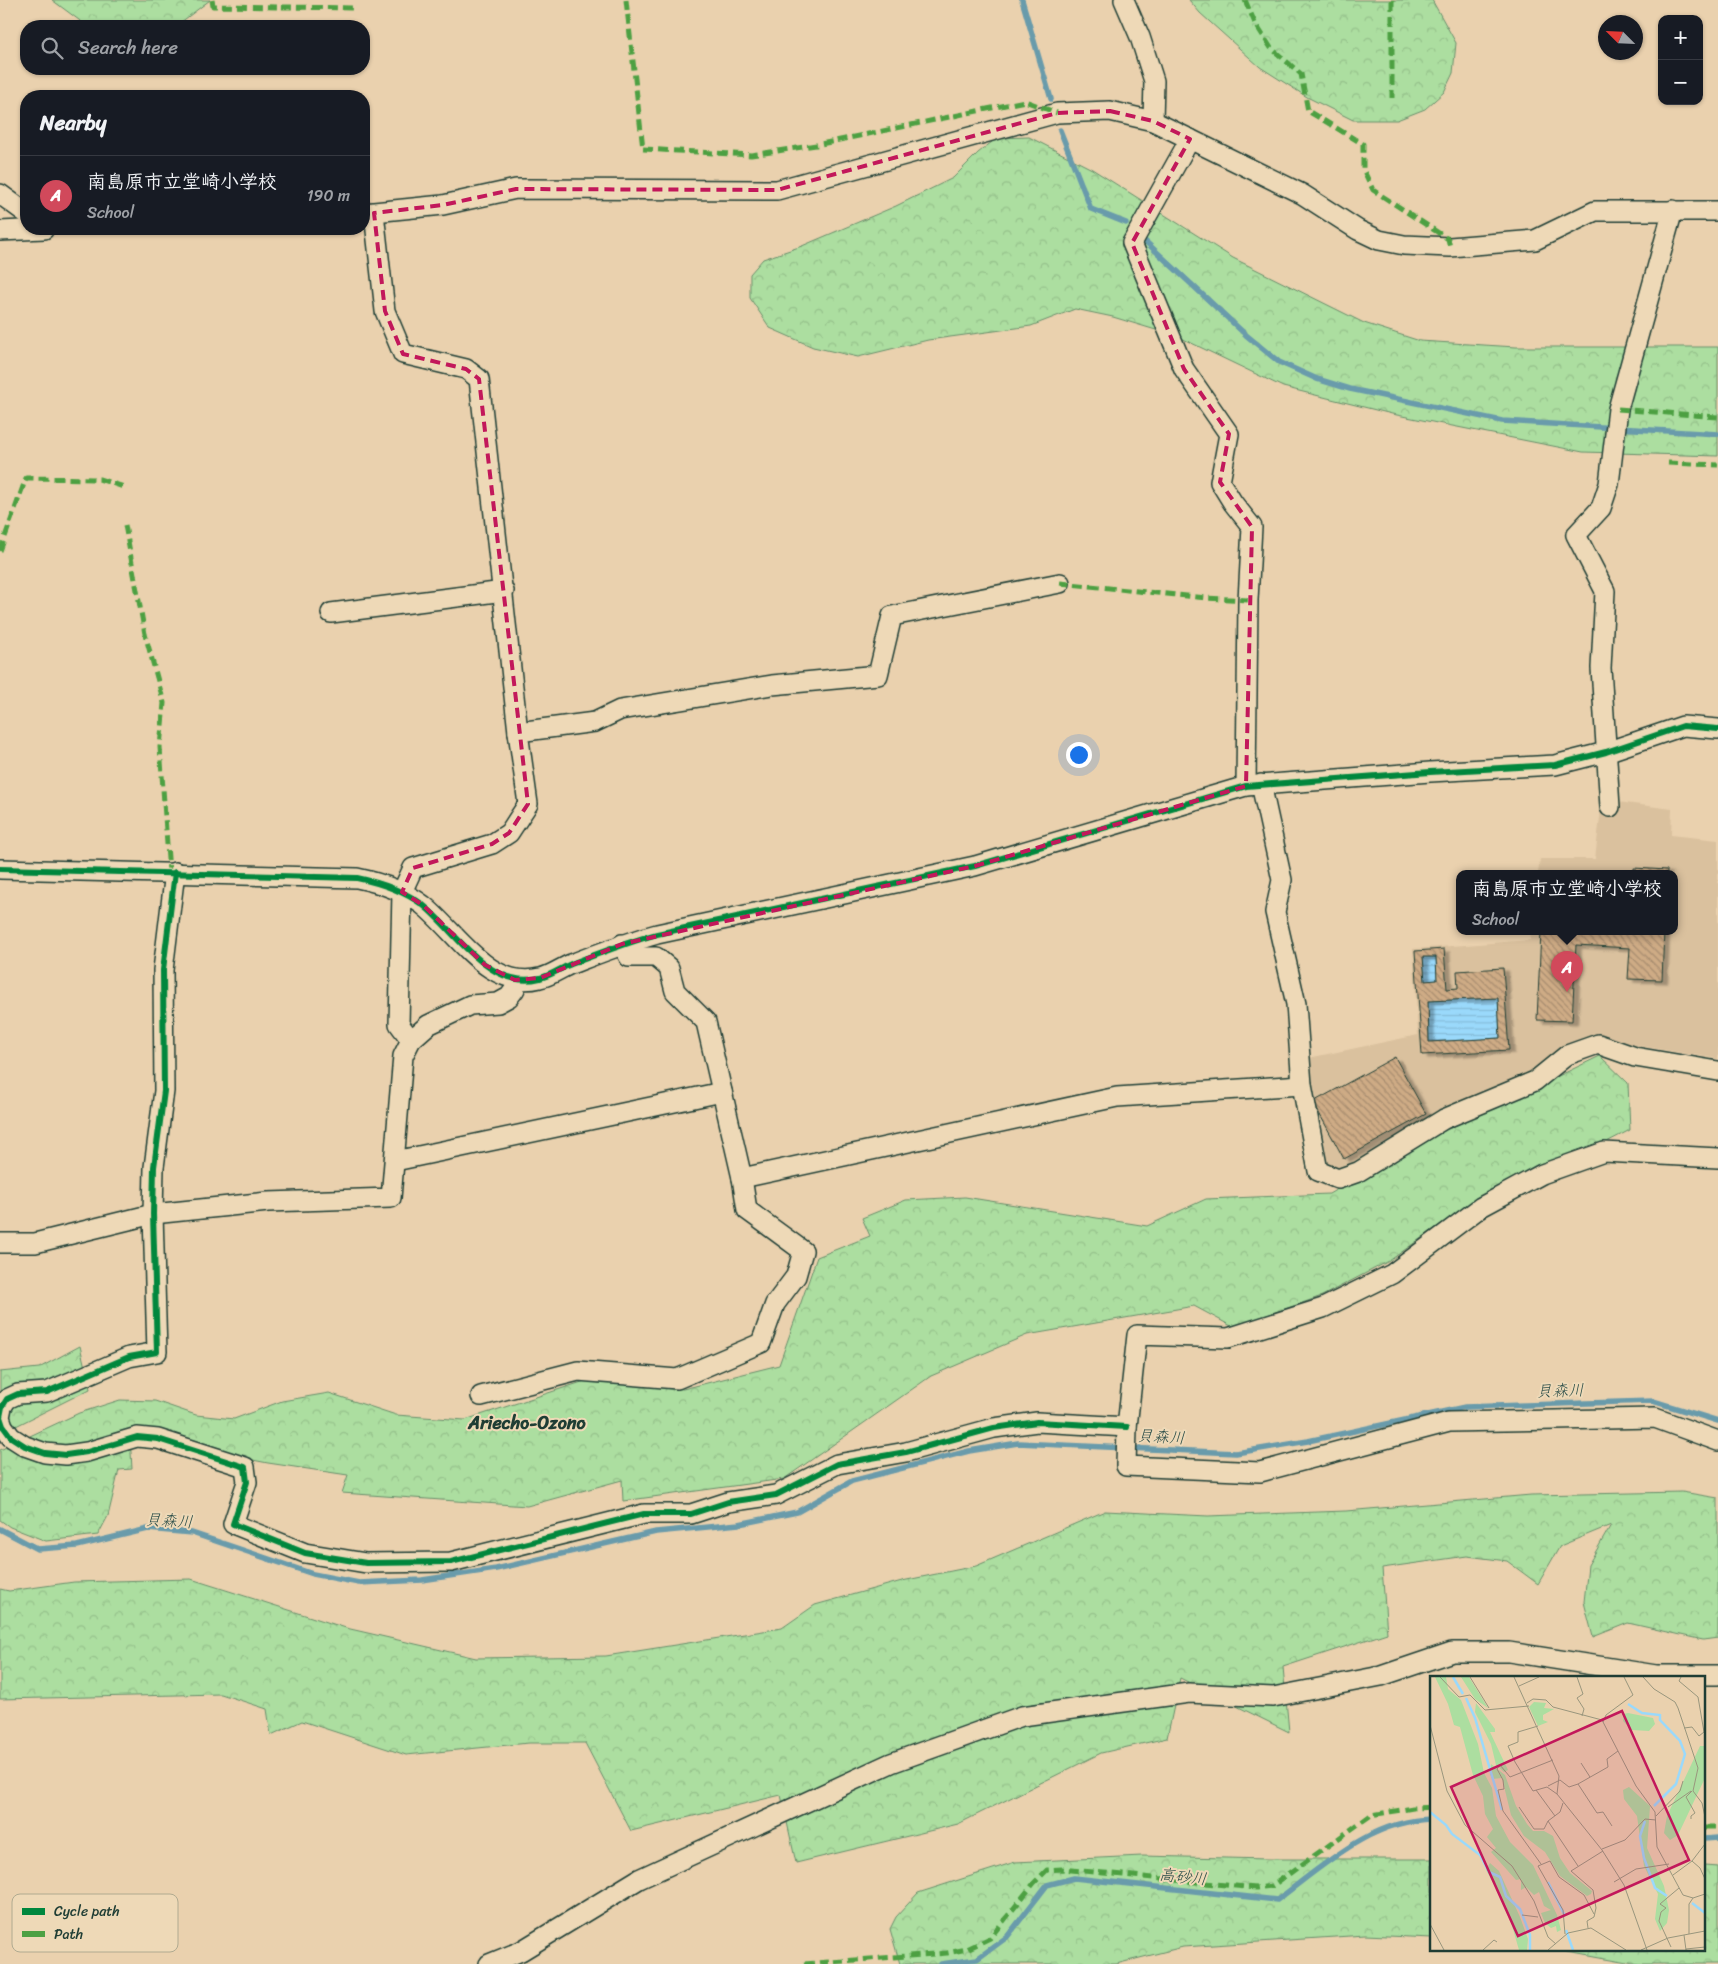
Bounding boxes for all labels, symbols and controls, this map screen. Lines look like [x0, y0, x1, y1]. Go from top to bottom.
north arrow [1598, 15, 1643, 60]
map controls [1658, 15, 1703, 105]
button: + [1658, 15, 1703, 60]
search box [20, 20, 370, 75]
text: Search here [78, 31, 178, 64]
icon: search [38, 34, 66, 62]
button: − [1658, 60, 1703, 105]
text: Nearby [40, 104, 106, 142]
text: 南島原市立堂崎小学校 [87, 165, 277, 198]
text: A [51, 181, 61, 210]
text: 190 m [307, 181, 350, 210]
text: School [87, 198, 134, 227]
your location [1066, 742, 1092, 768]
popup [1456, 870, 1678, 935]
text: 南島原市立堂崎小学校 [1472, 872, 1662, 905]
text: School [1472, 905, 1519, 934]
pin: A [1551, 951, 1583, 992]
water label: 貝森川 [1536, 1375, 1585, 1406]
district label: Ariecho-Ozono [467, 1407, 586, 1439]
water label: 貝森川 [1136, 1421, 1186, 1452]
water label: 貝森川 [144, 1505, 194, 1536]
inset map [1430, 1676, 1706, 1952]
water label: 高砂川 [1158, 1860, 1208, 1893]
legend [12, 1894, 178, 1952]
text: Cycle path [54, 1899, 120, 1924]
text: Path [54, 1922, 83, 1947]

